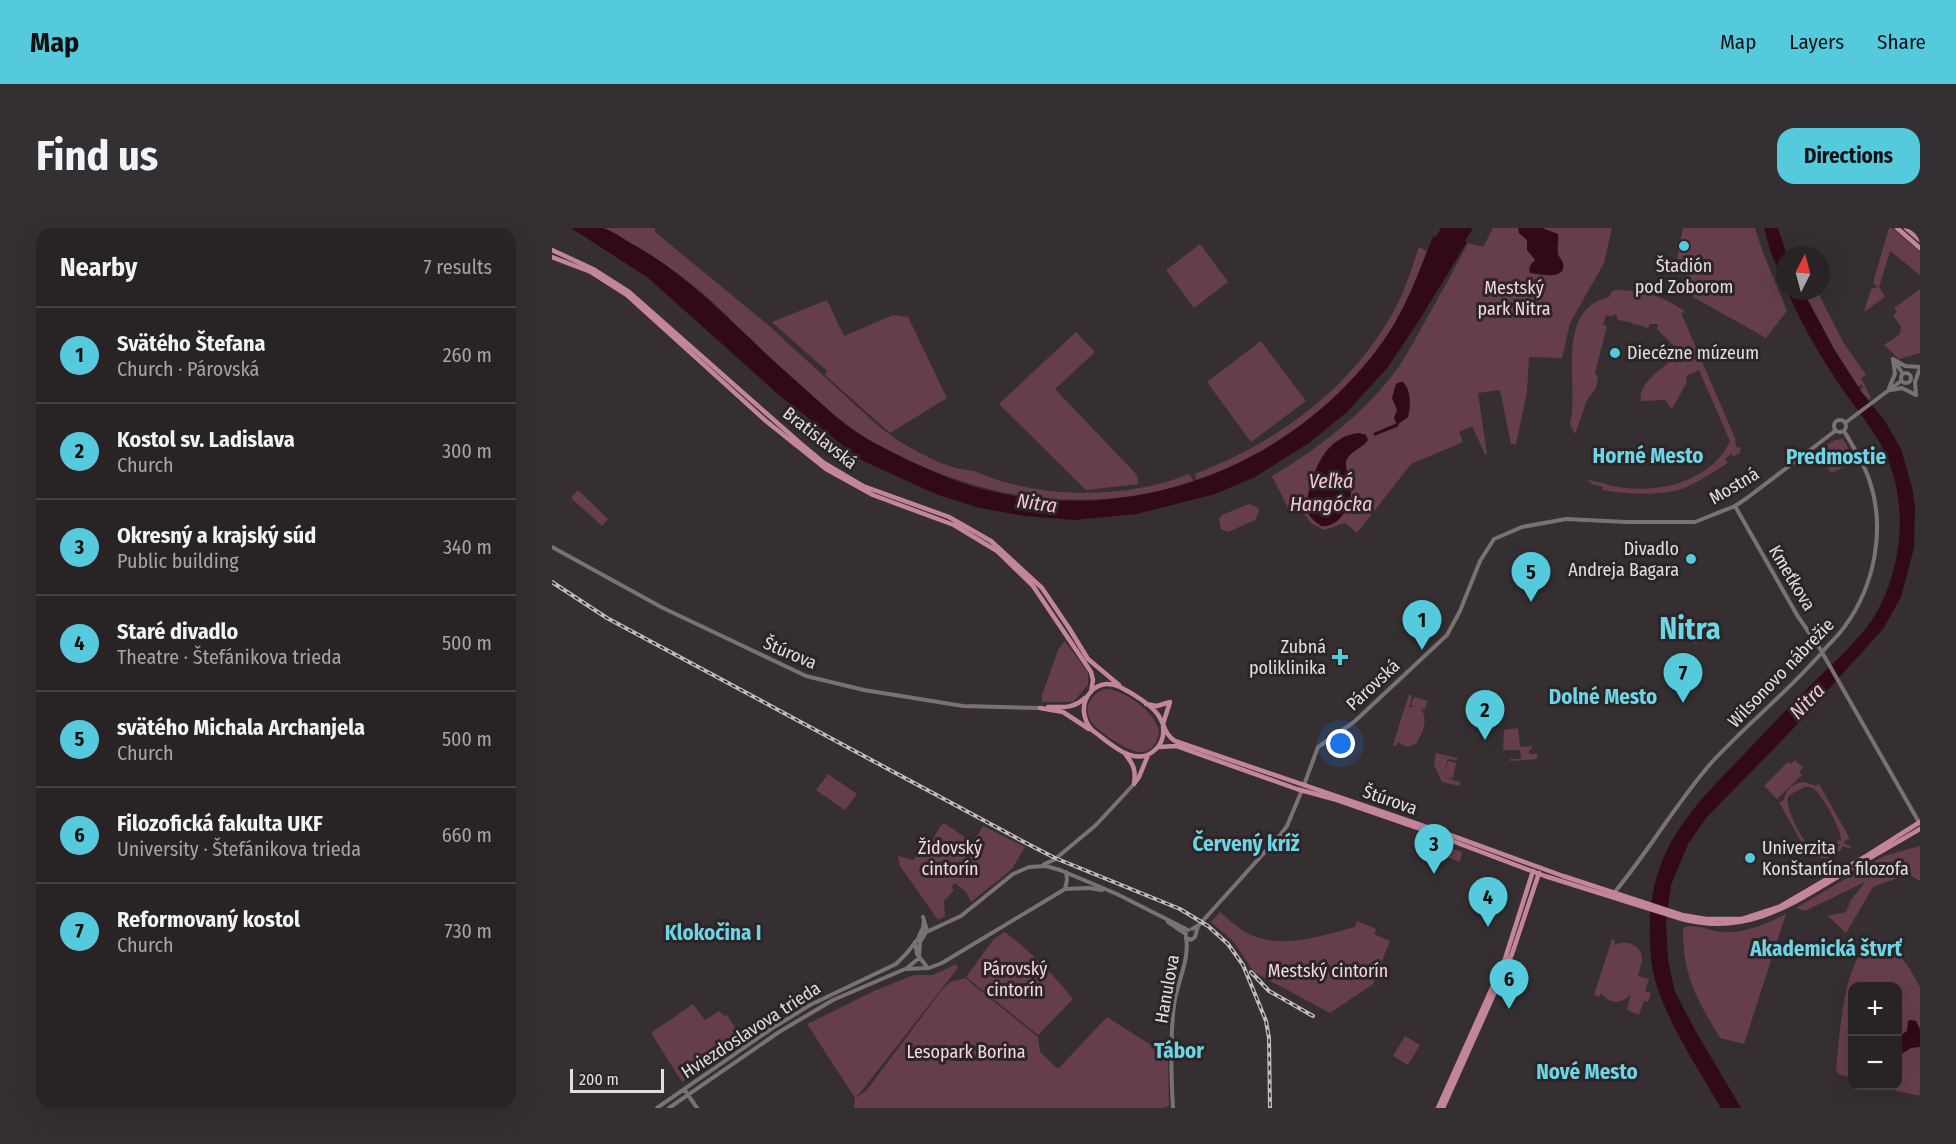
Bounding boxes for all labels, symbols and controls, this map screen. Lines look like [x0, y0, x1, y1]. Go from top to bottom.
text: Map [30, 26, 79, 59]
text: Map [1720, 29, 1756, 55]
text: Layers [1789, 29, 1844, 55]
text: Share [1877, 29, 1926, 55]
button: Directions [1777, 128, 1920, 184]
text: Find us [36, 131, 158, 181]
marker: Štadión pod Zoborom [1677, 239, 1691, 253]
north arrow [1776, 246, 1830, 300]
text: Nearby [60, 252, 137, 283]
text: 7 results [424, 255, 492, 279]
place label: Štadión pod Zoborom [1635, 255, 1733, 298]
park label: Mestský park Nitra [1477, 277, 1551, 320]
text: Svätého Štefana [117, 330, 265, 357]
place label: Diecézne múzeum [1627, 342, 1759, 364]
text: 1 [75, 343, 84, 367]
text: 260 m [443, 343, 492, 367]
marker: Diecézne múzeum [1608, 346, 1622, 360]
text: Church · Párovská [117, 357, 259, 381]
street label: Bratislavská [778, 402, 862, 474]
text: Kostol sv. Ladislava [117, 426, 295, 453]
text: 2 [75, 439, 84, 463]
text: 300 m [442, 439, 492, 463]
district label: Horné Mesto [1593, 443, 1703, 469]
district label: Predmostie [1786, 444, 1886, 470]
text: Church [117, 453, 173, 477]
street label: Mostná [1705, 463, 1763, 509]
water label: Veľká Hangócka [1290, 469, 1372, 516]
water label: Nitra [1015, 488, 1059, 518]
text: Okresný a krajský súd [117, 522, 316, 549]
text: 3 [75, 535, 84, 559]
text: 340 m [443, 535, 492, 559]
place label: Divadlo Andreja Bagara [1568, 538, 1679, 581]
street label: Kmeťkova [1764, 541, 1820, 615]
text: Public building [117, 549, 239, 573]
pin: 5 [1512, 552, 1550, 602]
marker: Divadlo Andreja Bagara [1684, 552, 1698, 566]
pin: 1 [1402, 600, 1442, 650]
district label: Nitra [1659, 611, 1721, 647]
street label: Wilsonovo nábrežie [1723, 614, 1839, 732]
text: Staré divadlo [117, 618, 238, 645]
text: 4 [74, 631, 85, 655]
text: 500 m [442, 631, 492, 655]
street label: Štúrova [760, 632, 820, 674]
place label: Zubná poliklinika [1249, 636, 1326, 679]
text: Theatre · Štefánikova trieda [117, 645, 342, 669]
marker: Zubná poliklinika [1331, 648, 1349, 666]
pin: 7 [1664, 654, 1702, 703]
street label: Párovská [1342, 655, 1404, 715]
water label: Nitra [1784, 678, 1830, 724]
district label: Dolné Mesto [1549, 684, 1657, 710]
pin: 2 [1466, 690, 1504, 740]
text: svätého Michala Archanjela [117, 714, 365, 741]
text: 5 [75, 727, 84, 751]
text: 500 m [442, 727, 492, 751]
your location [1326, 729, 1355, 758]
text: Church [117, 741, 173, 765]
street label: Štúrova [1360, 780, 1420, 820]
text: Filozofická fakulta UKF [117, 810, 323, 837]
text: 6 [74, 823, 85, 847]
text: 660 m [442, 823, 492, 847]
pin: 3 [1414, 824, 1454, 874]
district label: Červený kríž [1192, 829, 1300, 857]
text: University · Štefánikova trieda [117, 837, 361, 861]
park label: Židovský cintorín [918, 837, 982, 880]
place label: Univerzita Konštantína filozofa [1762, 837, 1909, 880]
marker: Univerzita Konštantína filozofa [1743, 851, 1757, 865]
pin: 4 [1468, 878, 1508, 927]
text: Reformovaný kostol [117, 906, 300, 933]
text: 7 [75, 919, 84, 943]
text: 730 m [445, 919, 492, 943]
district label: Klokočina I [665, 920, 761, 946]
text: Church [117, 933, 173, 957]
district label: Akademická štvrť [1749, 936, 1902, 962]
street label: Hanulova [1150, 953, 1184, 1025]
park label: Párovský cintorín [983, 958, 1047, 1001]
park label: Mestský cintorín [1268, 960, 1388, 982]
pin: 6 [1490, 960, 1528, 1009]
street label: Hviezdoslavova trieda [677, 977, 825, 1083]
map controls [1848, 982, 1902, 1090]
button: + [1848, 982, 1902, 1036]
button: − [1848, 1036, 1902, 1090]
district label: Tábor [1154, 1038, 1204, 1064]
park label: Lesopark Borina [906, 1041, 1026, 1063]
district label: Nové Mesto [1536, 1059, 1638, 1085]
scale bar [570, 1066, 664, 1094]
text: 200 m [579, 1070, 619, 1089]

